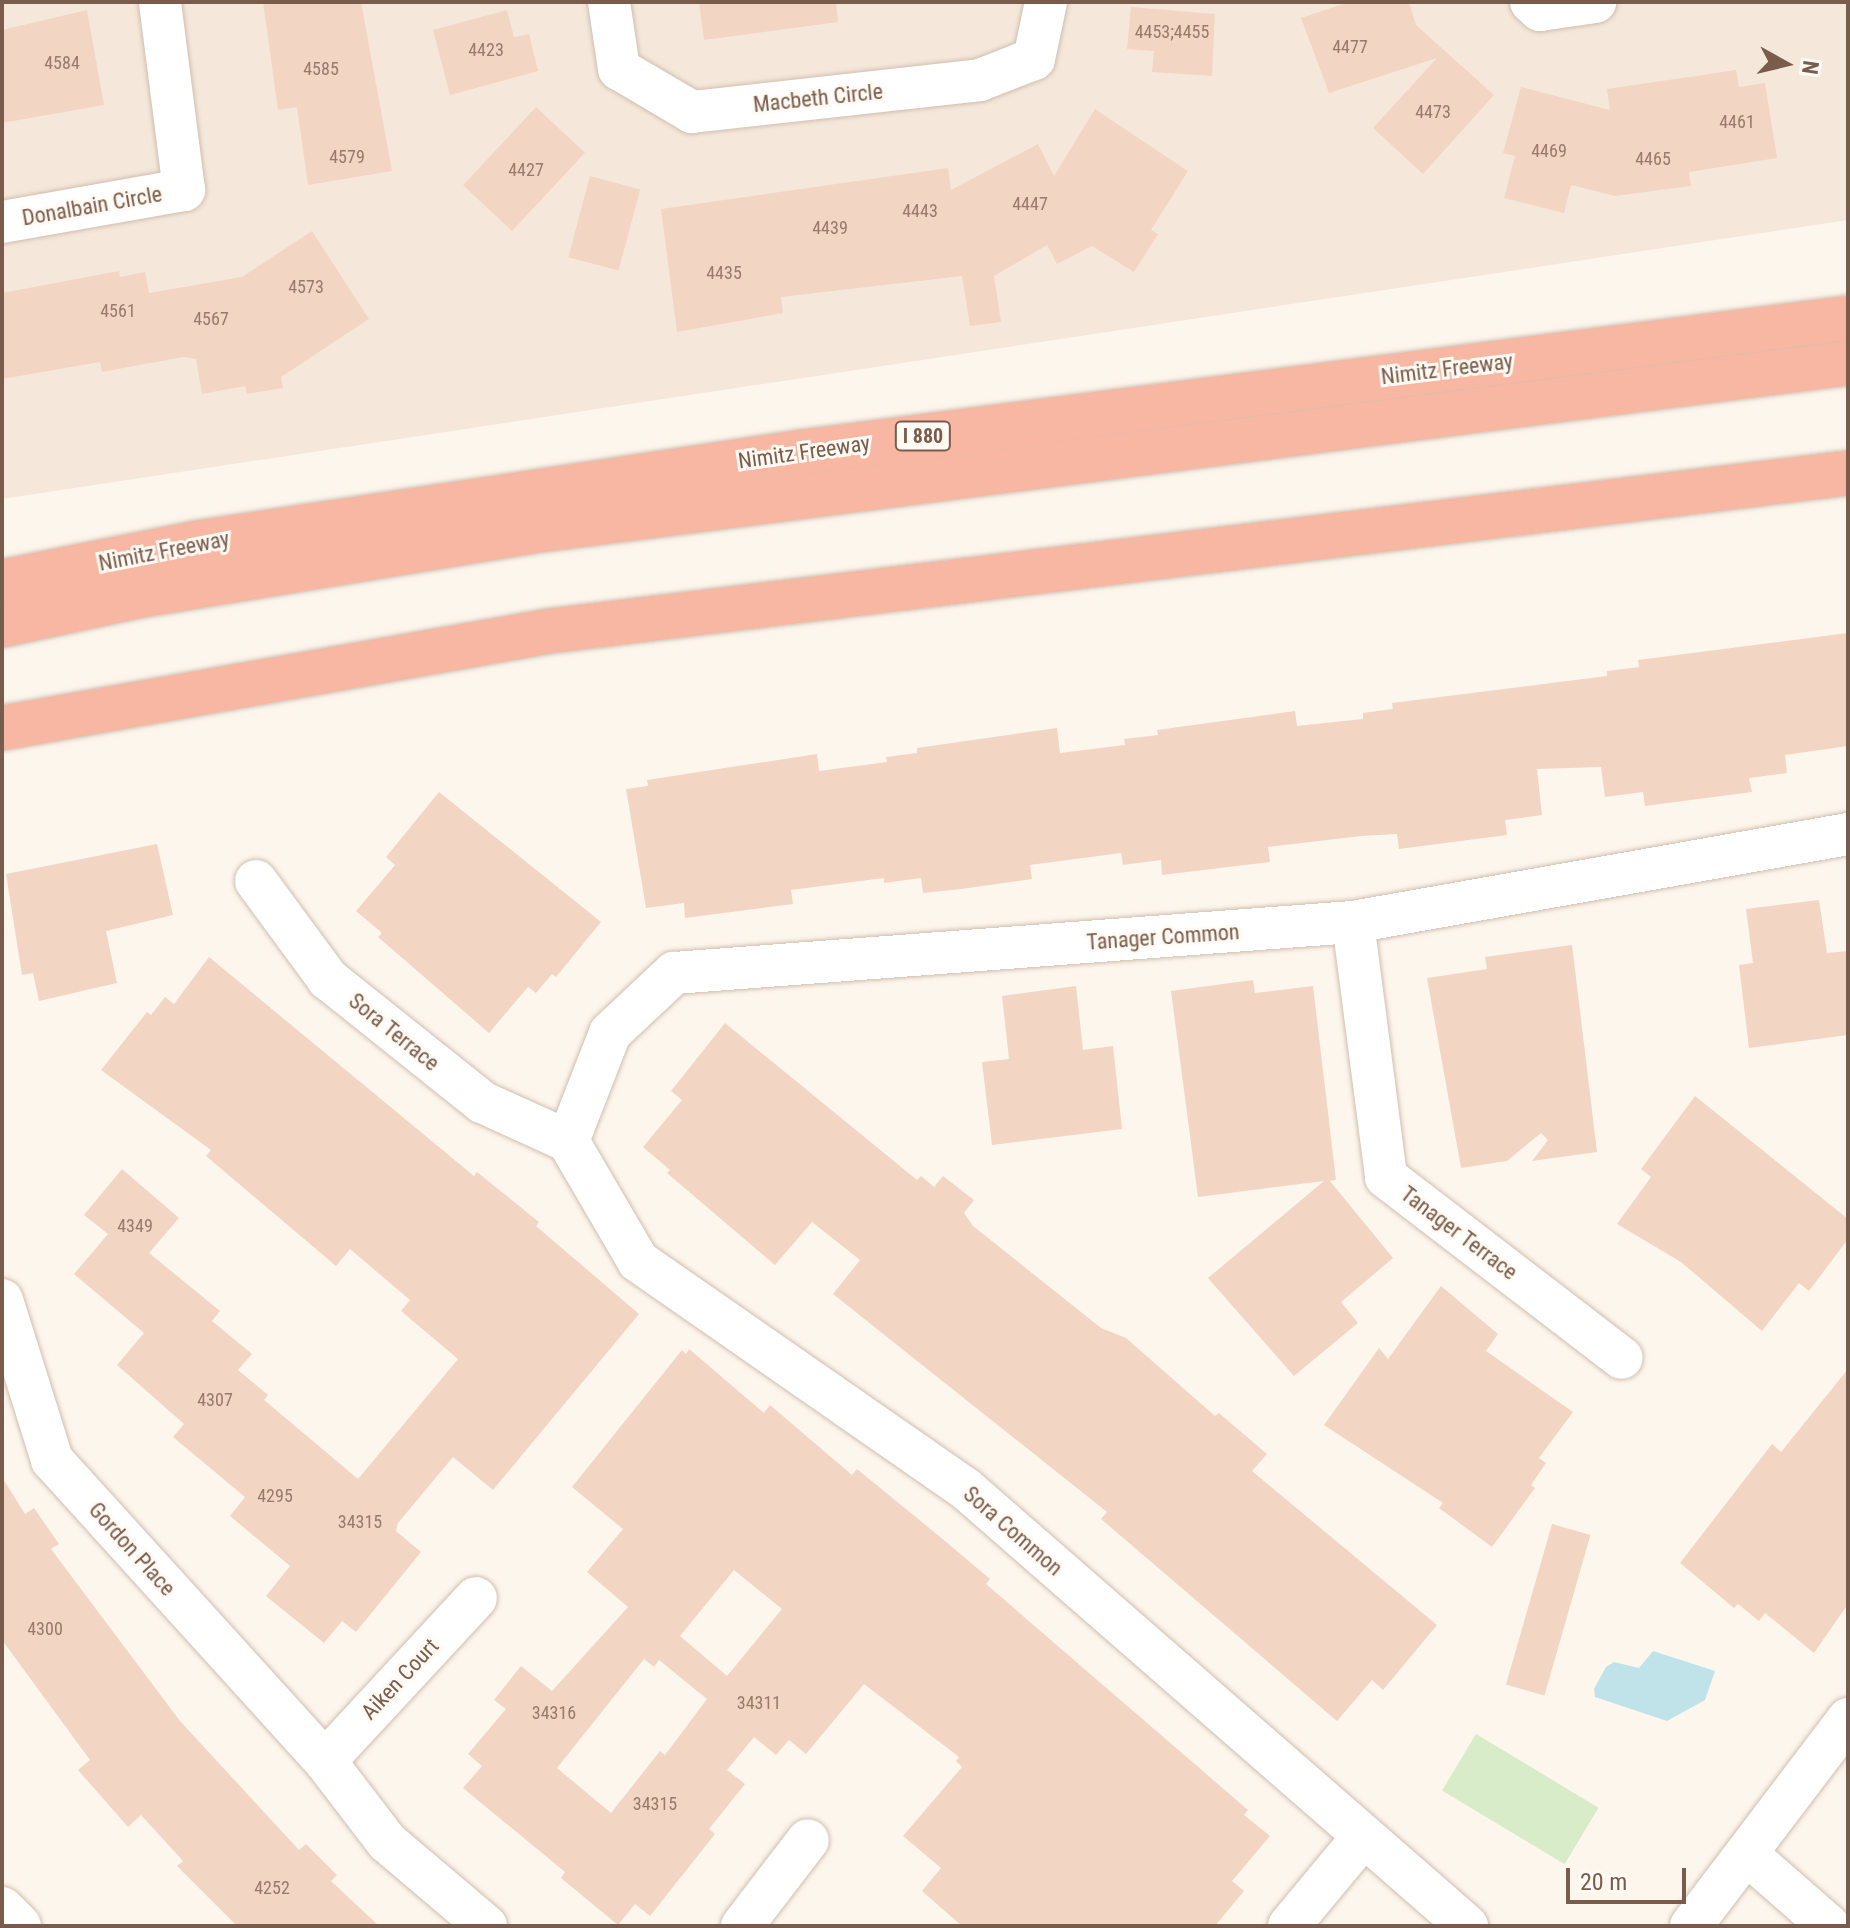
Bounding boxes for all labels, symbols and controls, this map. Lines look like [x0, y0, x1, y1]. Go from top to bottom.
house number: 4453;4455 [1135, 21, 1209, 43]
north arrow [1746, 24, 1826, 104]
house number: 4477 [1332, 36, 1368, 58]
house number: 4423 [468, 39, 504, 61]
house number: 4584 [44, 52, 80, 74]
house number: 4585 [303, 58, 339, 80]
text: N [1797, 59, 1824, 76]
street label: Macbeth Circle [752, 78, 884, 118]
house number: 4473 [1415, 101, 1451, 123]
house number: 4461 [1719, 111, 1755, 133]
house number: 4469 [1531, 140, 1567, 162]
house number: 4579 [329, 146, 365, 168]
house number: 4465 [1635, 148, 1671, 170]
house number: 4427 [508, 159, 544, 181]
street label: Donalbain Circle [20, 181, 164, 231]
house number: 4447 [1012, 193, 1048, 215]
house number: 4443 [902, 200, 938, 222]
house number: 4439 [812, 217, 848, 239]
house number: 4435 [706, 262, 742, 284]
house number: 4573 [288, 276, 324, 298]
house number: 4561 [100, 300, 136, 322]
house number: 4567 [193, 308, 229, 330]
street label: Nimitz Freeway [1379, 348, 1515, 390]
road number: I 880 [893, 420, 953, 452]
street label: Nimitz Freeway [736, 430, 872, 474]
street label: Nimitz Freeway [96, 525, 232, 577]
street label: Tanager Common [1086, 918, 1240, 956]
street label: Sora Terrace [343, 987, 445, 1077]
street label: Tanager Terrace [1395, 1180, 1523, 1286]
house number: 4349 [117, 1215, 153, 1237]
house number: 4307 [197, 1389, 233, 1411]
street label: Sora Common [958, 1481, 1068, 1581]
house number: 4295 [257, 1485, 293, 1507]
street label: Gordon Place [83, 1497, 181, 1601]
house number: 34315 [338, 1511, 382, 1533]
house number: 4300 [27, 1618, 63, 1640]
street label: Aiken Court [356, 1633, 444, 1725]
house number: 34311 [737, 1692, 781, 1714]
house number: 34316 [532, 1702, 576, 1724]
house number: 34315 [633, 1793, 677, 1815]
scale bar [1570, 1852, 1690, 1902]
text: 20 m [1580, 1868, 1627, 1896]
house number: 4252 [254, 1877, 290, 1899]

